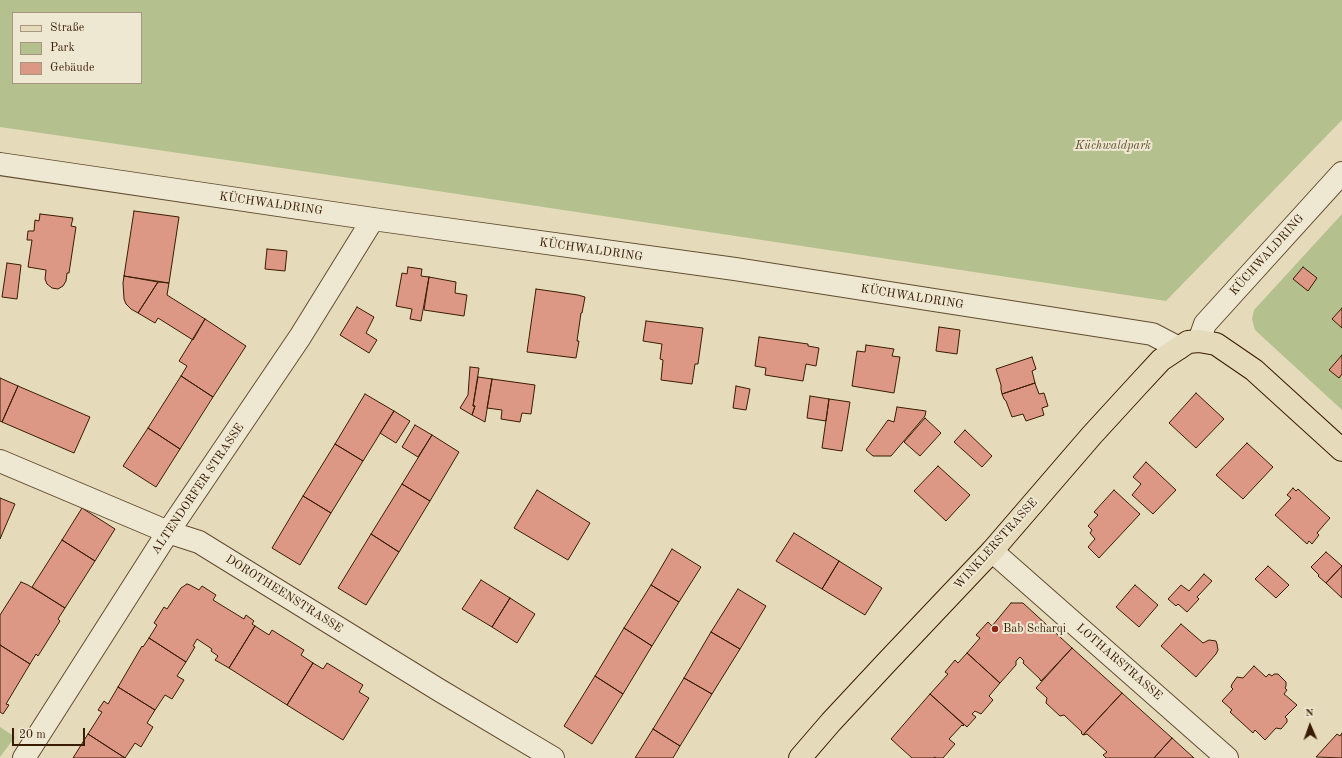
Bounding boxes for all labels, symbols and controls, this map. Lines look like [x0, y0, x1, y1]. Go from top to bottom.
legend [12, 12, 142, 84]
text: Straße [50, 22, 84, 34]
text: Park [50, 42, 75, 54]
text: Gebäude [50, 62, 94, 74]
park label: Küchwaldpark [1075, 139, 1151, 153]
street label: KÜCHWALDRING [218, 190, 324, 218]
street label: KÜCHWALDRING [1227, 211, 1307, 299]
street label: KÜCHWALDRING [538, 236, 644, 264]
street label: KÜCHWALDRING [859, 282, 965, 312]
street label: ALTENDORFER STRASSE [149, 421, 247, 557]
street label: WINKLERSTRASSE [951, 495, 1041, 593]
street label: DOROTHEENSTRASSE [223, 552, 345, 636]
street label: LOTHARSTRASSE [1073, 621, 1165, 703]
place label: Bab Scharqi [1003, 622, 1066, 636]
marker: Bab Scharqi [990, 624, 1000, 634]
north arrow [1290, 706, 1330, 746]
text: N [1305, 708, 1314, 719]
scale bar [14, 720, 87, 746]
text: 20 m [19, 729, 46, 741]

